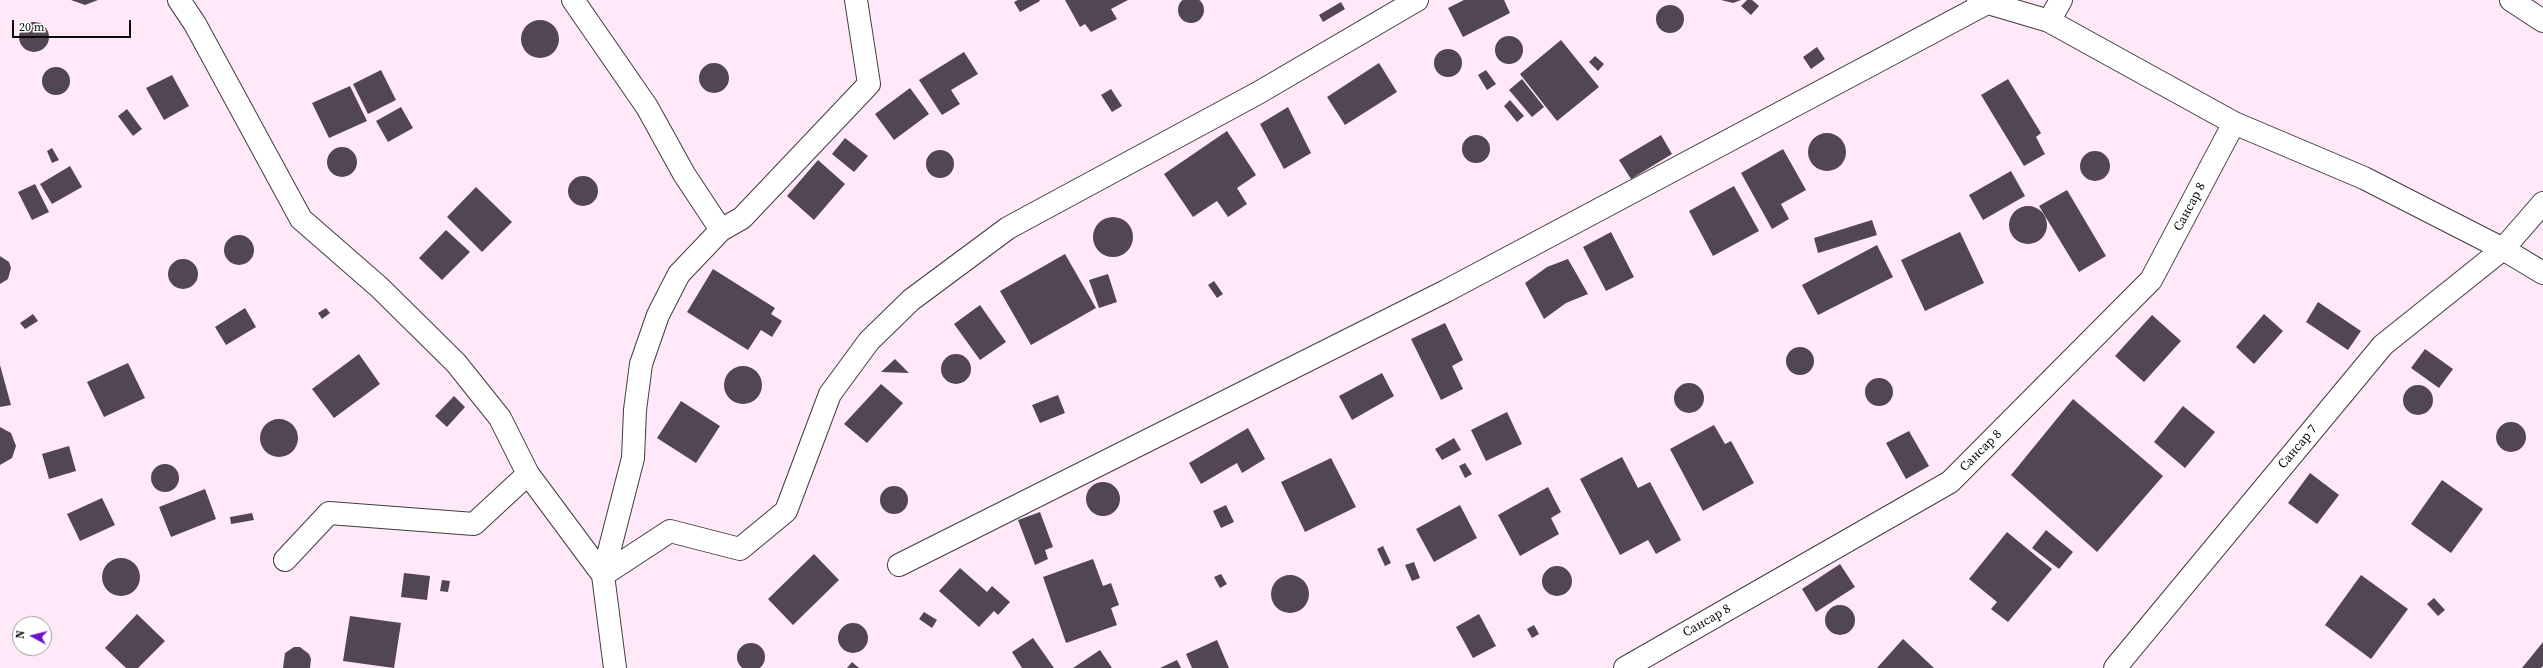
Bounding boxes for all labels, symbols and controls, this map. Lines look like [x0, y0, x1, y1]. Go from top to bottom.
scale bar [14, 12, 133, 38]
text: 20 m [19, 19, 45, 35]
street label: Сансар 8 [2171, 180, 2209, 234]
street label: Сансар 7 [2275, 422, 2321, 472]
street label: Сансар 8 [1957, 427, 2005, 475]
street label: Сансар 8 [1680, 601, 1734, 641]
north arrow [12, 616, 52, 656]
text: N [13, 630, 29, 639]

